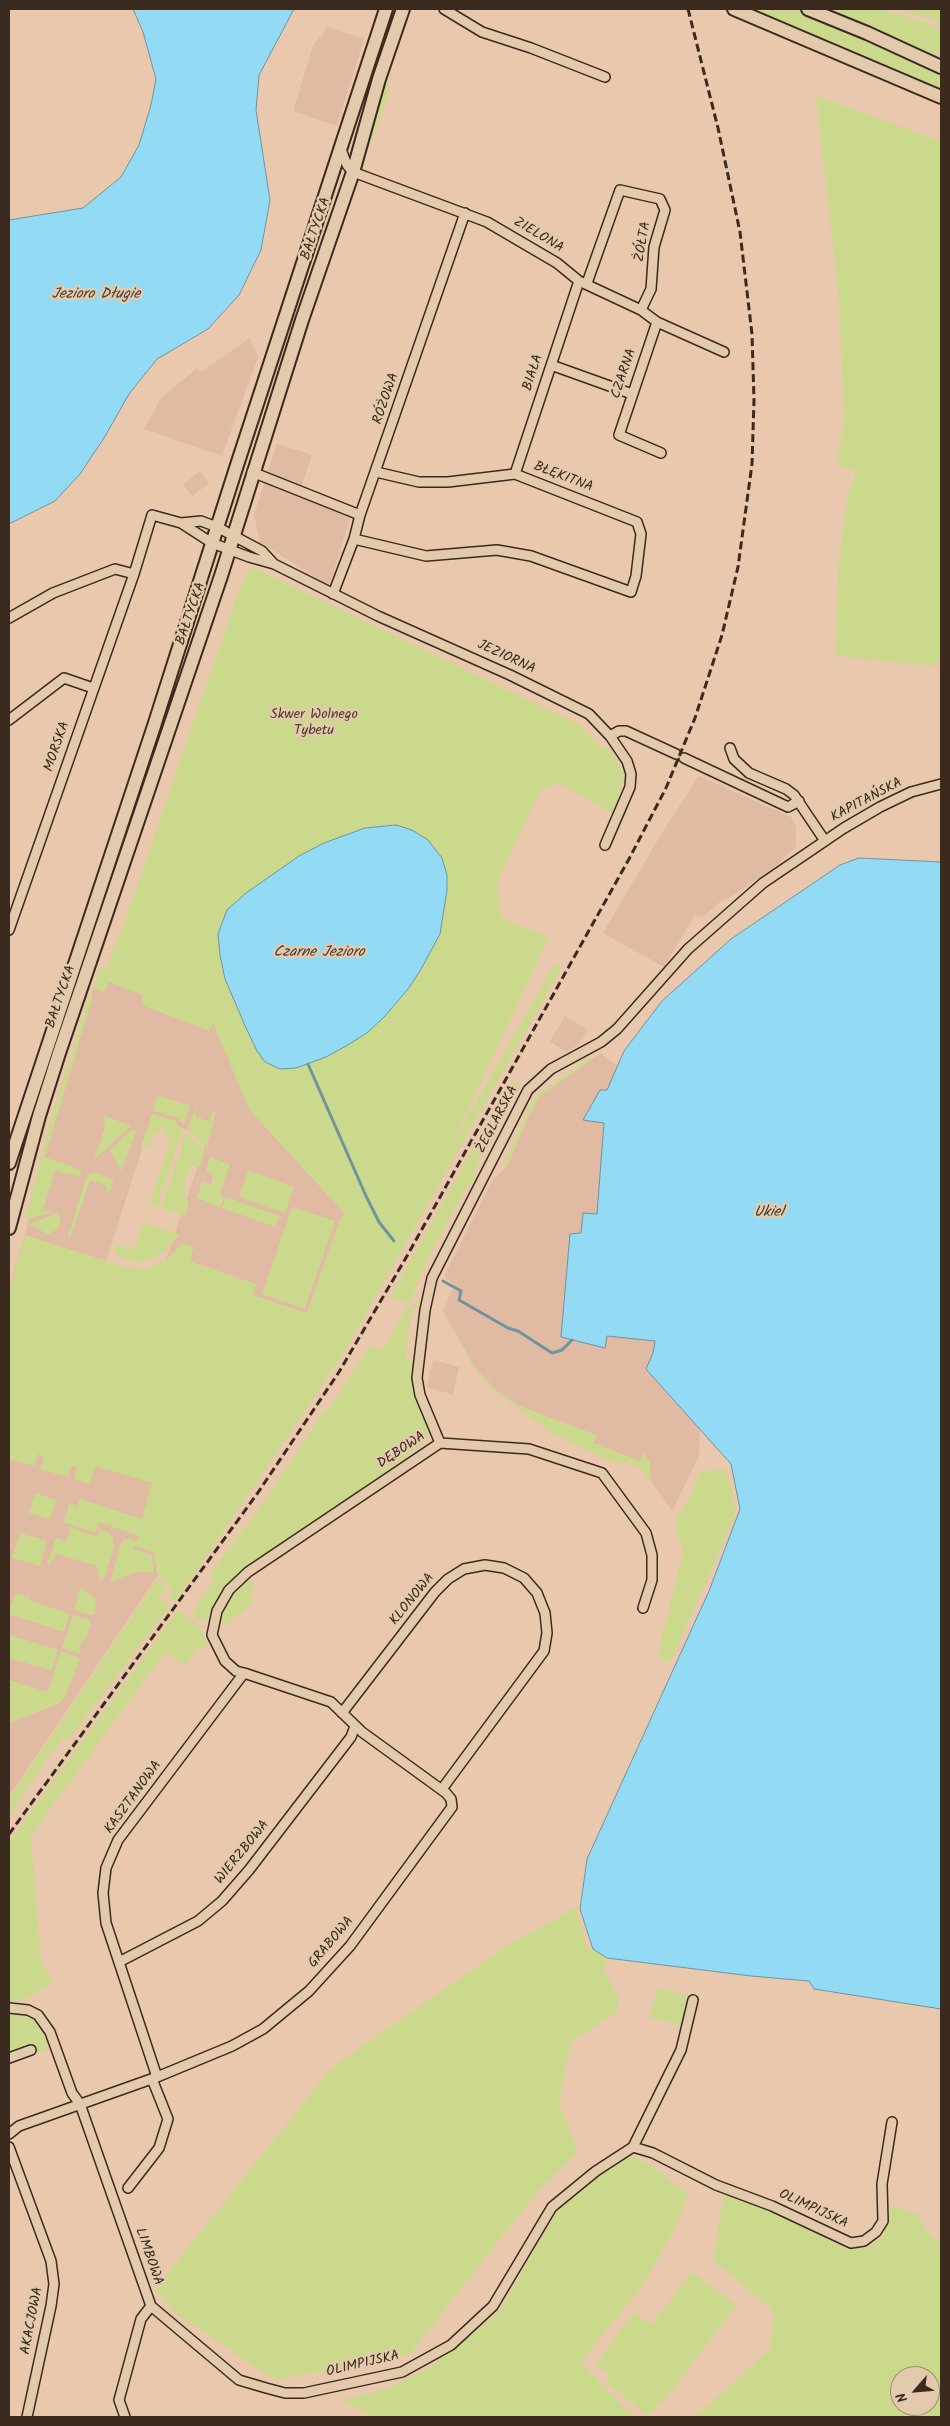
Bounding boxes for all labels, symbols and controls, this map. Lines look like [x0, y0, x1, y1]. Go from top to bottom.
street label: BAŁTYCKA [298, 195, 336, 263]
street label: ZIELONA [510, 215, 566, 257]
street label: ŻÓŁTA [632, 221, 656, 263]
water label: Jezioro Długie [52, 286, 140, 304]
street label: CZARNA [609, 347, 641, 401]
street label: BIAŁA [520, 353, 548, 393]
street label: RÓŻOWA [370, 371, 404, 427]
street label: BŁĘKITNA [531, 459, 595, 497]
street label: BAŁTYCKA [173, 580, 211, 648]
street label: JEZIORNA [474, 637, 538, 679]
park label: Skwer Wolnego Tybetu [270, 708, 358, 740]
street label: MORSKA [42, 720, 74, 774]
street label: KAPITAŃSKA [828, 775, 906, 827]
water label: Czarne Jezioro [274, 944, 364, 962]
street label: BAŁTYCKA [43, 963, 81, 1031]
street label: ŻEGLARSKA [473, 1083, 523, 1157]
water label: Ukiel [754, 1204, 784, 1222]
street label: DĘBOWA [375, 1429, 429, 1473]
street label: KLONOWA [387, 1571, 439, 1629]
street label: KASZTANOWA [102, 1758, 166, 1838]
street label: WIERZBOWA [212, 1818, 274, 1888]
street label: GRABOWA [306, 1914, 358, 1972]
street label: OLIMPIJSKA [776, 2187, 850, 2233]
street label: LIMBOWA [130, 2226, 166, 2288]
street label: AKACJOWA [18, 2286, 48, 2356]
street label: OLIMPIJSKA [325, 2348, 401, 2382]
north arrow [890, 2366, 940, 2416]
text: N [891, 2388, 914, 2406]

